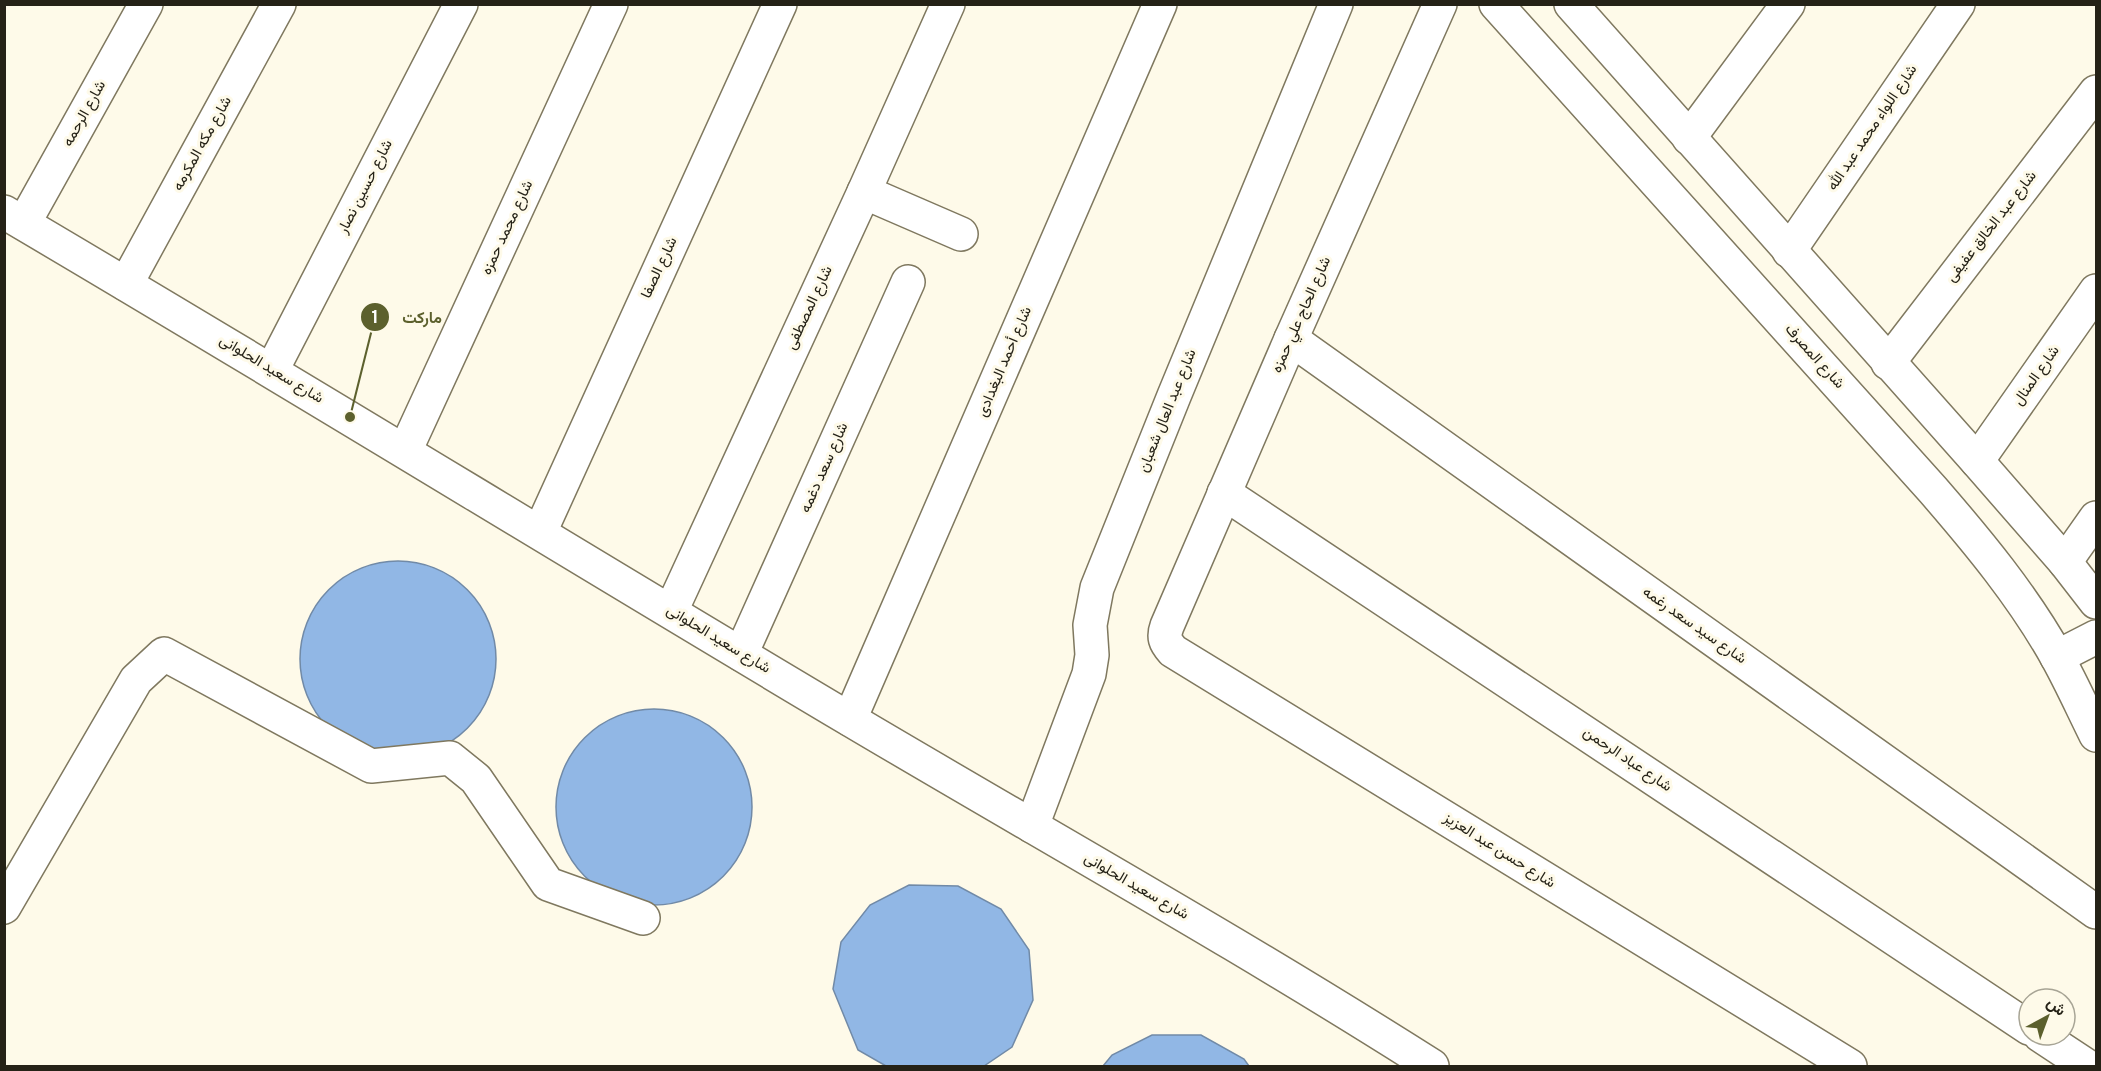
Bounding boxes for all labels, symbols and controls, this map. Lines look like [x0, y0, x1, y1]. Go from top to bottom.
street label: شارع اللواء محمد عبد الله [1823, 61, 1922, 195]
street label: شارع الرحمه [59, 78, 111, 150]
street label: شارع مكه المكرمه [169, 93, 237, 195]
street label: شارع حسين نصار [334, 137, 398, 238]
street label: شارع عبد الخالق عفيفى [1943, 167, 2042, 287]
street label: شارع محمد حمزه [478, 177, 538, 278]
street label: شارع الصفا [637, 234, 683, 302]
street label: شارع الحاج علي حمزه [1268, 254, 1338, 377]
street label: شارع المصطفى [782, 263, 838, 353]
callout: ماركت [360, 300, 453, 334]
street label: شارع أحمد البغدادى [973, 304, 1037, 420]
text: 1 [371, 307, 379, 330]
text: ماركت [402, 309, 442, 329]
street label: شارع المصرف [1780, 321, 1848, 393]
street label: شارع سعيد الحلوانى [216, 331, 327, 409]
street label: شارع المنال [2010, 342, 2065, 410]
street label: شارع عبد العال شعبان [1135, 346, 1201, 475]
street label: شارع سعد دغمه [797, 420, 853, 516]
street label: شارع سيد سعد رغمه [1638, 583, 1750, 669]
street label: شارع سعيد الحلوانى [663, 601, 774, 679]
street label: شارع عباد الرحمن [1579, 723, 1675, 797]
street label: شارع حسن عبد العزيز [1439, 808, 1559, 893]
street label: شارع سعيد الحلوانى [1080, 849, 1192, 925]
north arrow [2017, 987, 2077, 1047]
text: ش [2042, 993, 2069, 1021]

